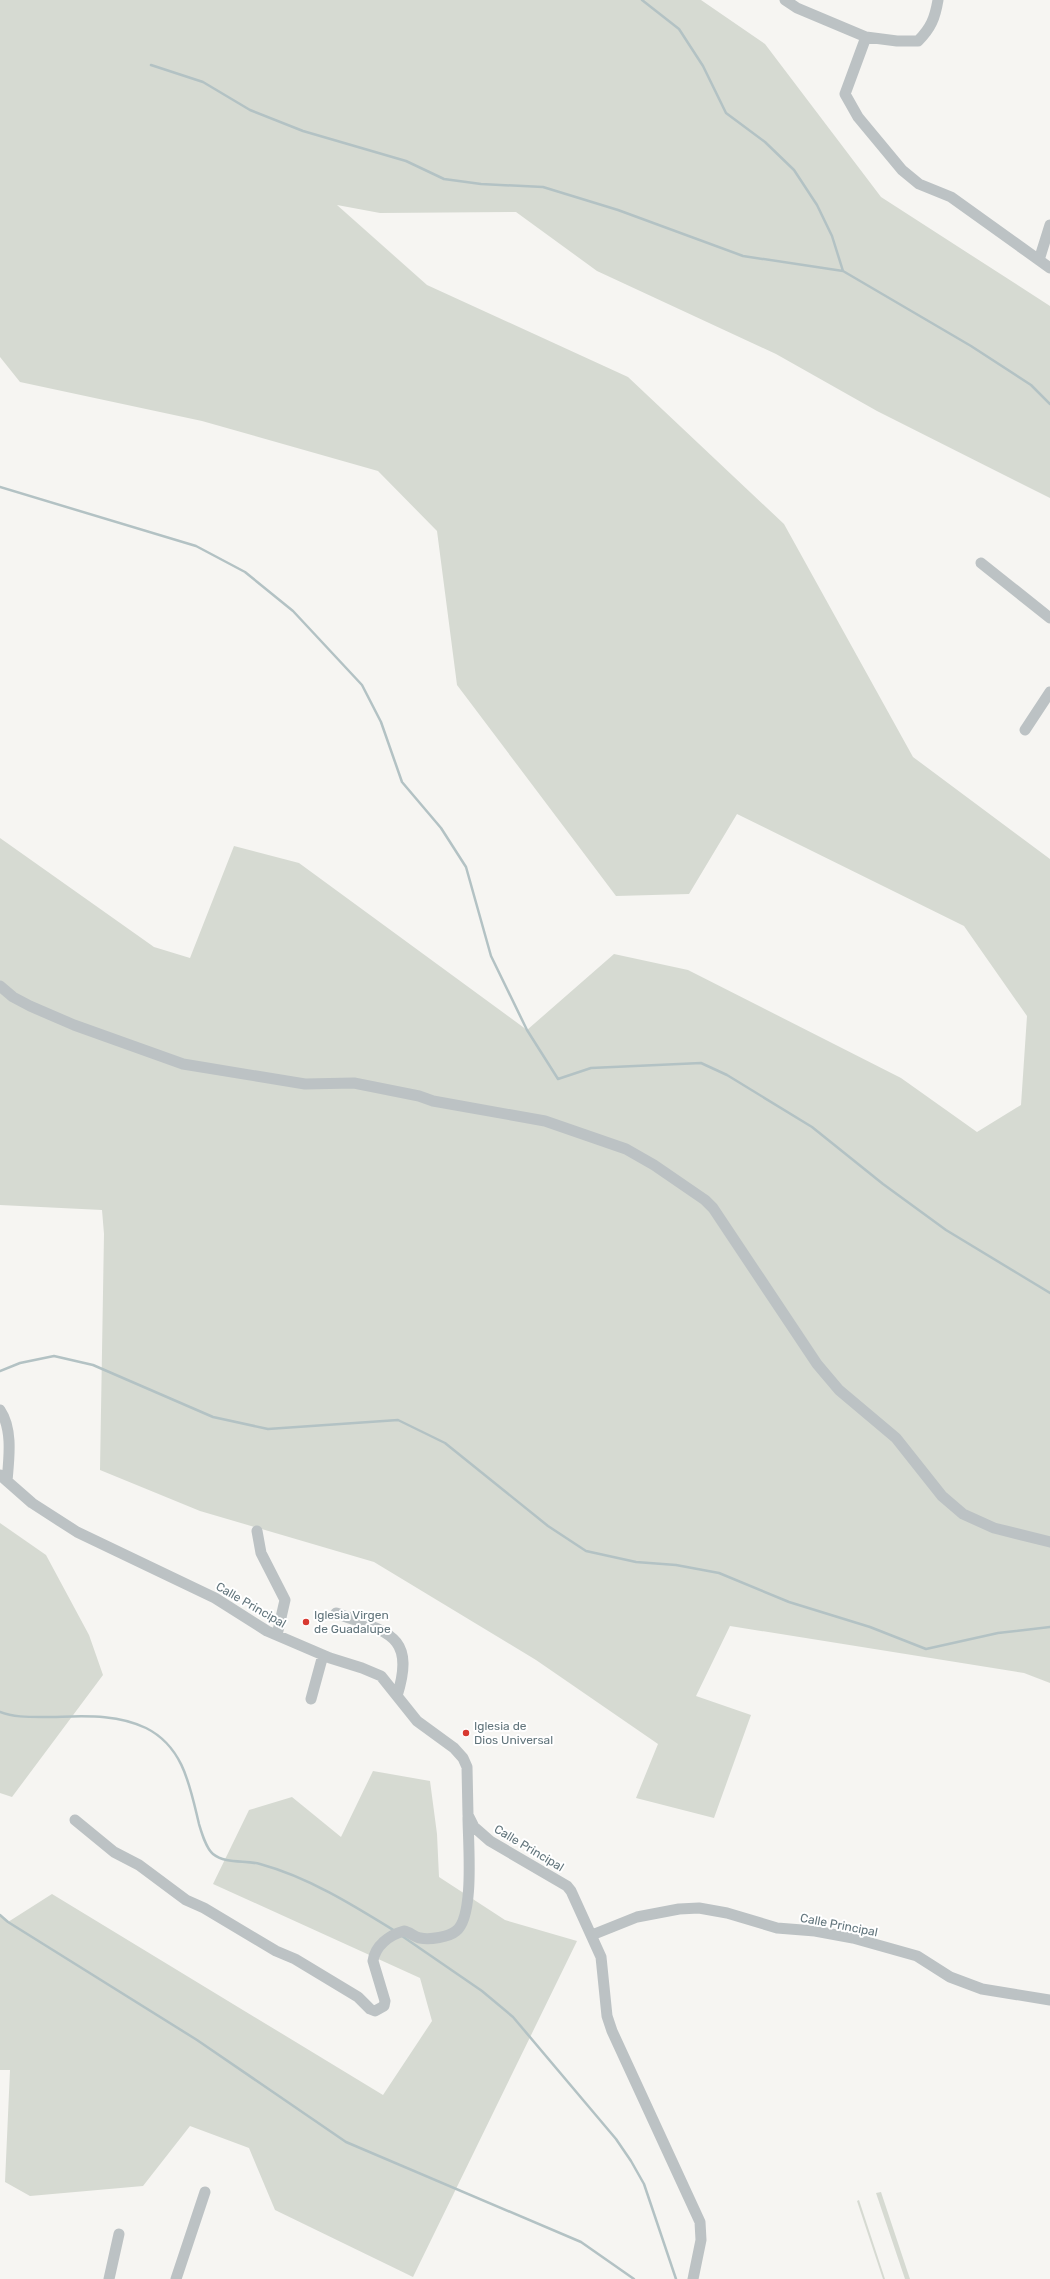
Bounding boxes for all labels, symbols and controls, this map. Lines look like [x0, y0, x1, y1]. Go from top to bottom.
street label: Calle Principal [213, 1579, 289, 1631]
place label: Iglesia Virgen de Guadalupe [314, 1608, 391, 1636]
marker: Iglesia Virgen de Guadalupe [301, 1617, 311, 1627]
place label: Iglesia de Dios Universal [474, 1719, 553, 1747]
marker: Iglesia de Dios Universal [461, 1728, 471, 1738]
street label: Calle Principal [492, 1822, 566, 1874]
street label: Calle Principal [799, 1911, 879, 1939]

